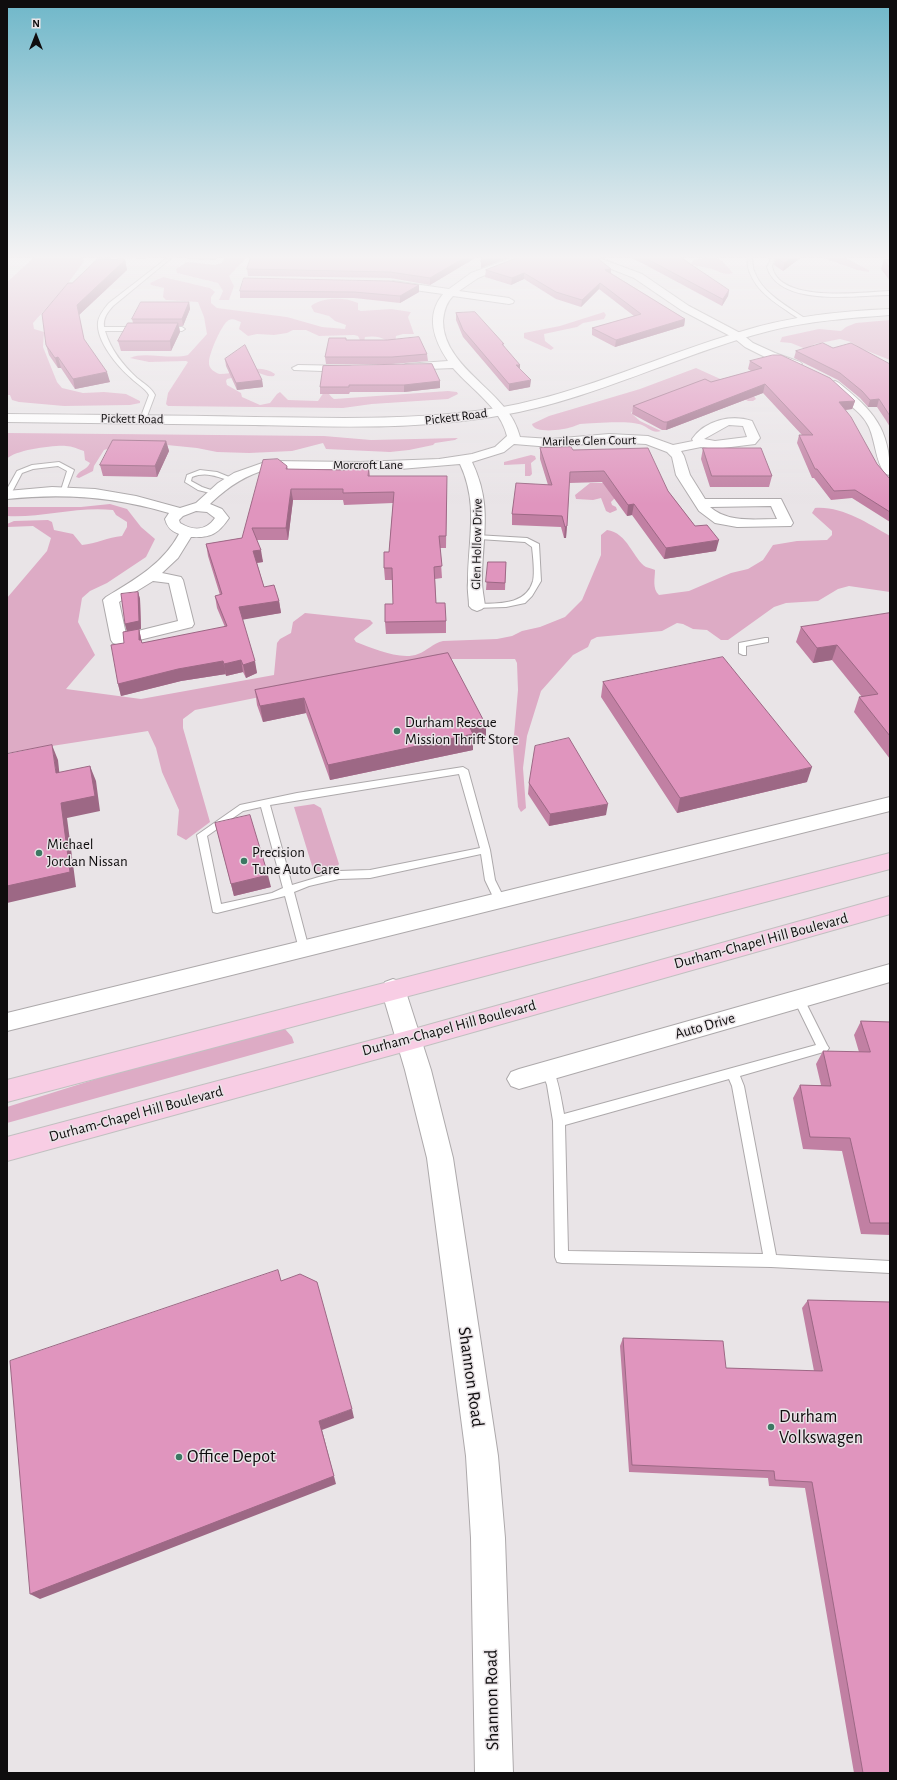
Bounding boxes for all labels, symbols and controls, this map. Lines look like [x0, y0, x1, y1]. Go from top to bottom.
north arrow [16, 16, 56, 56]
text: N [32, 18, 40, 29]
street label: Pickett Road [424, 405, 488, 429]
street label: Pickett Road [100, 411, 164, 427]
street label: Marilee Glen Court [542, 432, 636, 450]
street label: Morcroft Lane [333, 457, 403, 473]
street label: Glen Hollow Drive [468, 498, 486, 590]
place label: Durham Rescue Mission Thrift Store [405, 713, 518, 748]
marker: Durham Rescue Mission Thrift Store [392, 726, 402, 736]
place label: Michael Jordan Nissan [47, 835, 128, 870]
place label: Precision Tune Auto Care [252, 843, 340, 878]
marker: Michael Jordan Nissan [34, 848, 44, 858]
marker: Precision Tune Auto Care [239, 856, 249, 866]
street label: Durham-Chapel Hill Boulevard [672, 909, 850, 973]
street label: Durham-Chapel Hill Boulevard [360, 996, 538, 1060]
street label: Auto Drive [673, 1009, 737, 1043]
street label: Durham-Chapel Hill Boulevard [47, 1082, 225, 1146]
street label: Shannon Road [453, 1326, 489, 1428]
place label: Durham Volkswagen [779, 1406, 863, 1448]
marker: Durham Volkswagen [766, 1422, 776, 1432]
place label: Office Depot [187, 1446, 276, 1468]
marker: Office Depot [174, 1452, 184, 1462]
street label: Shannon Road [480, 1649, 504, 1751]

